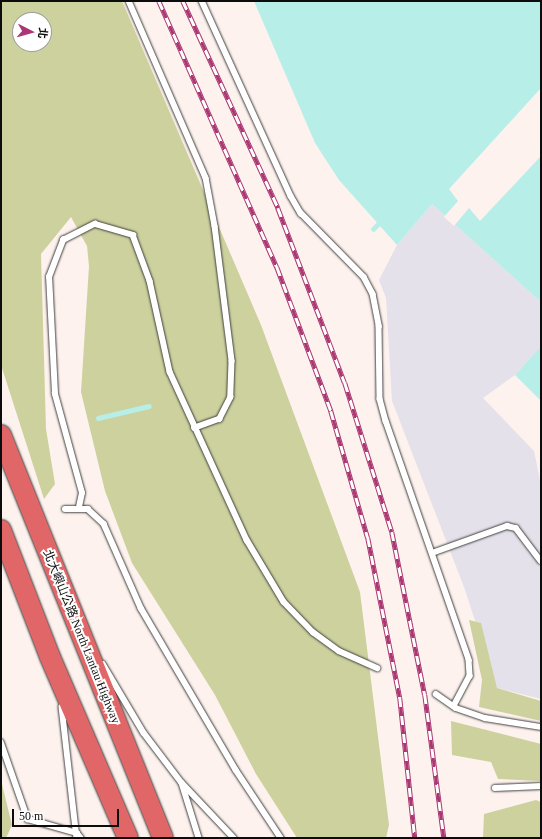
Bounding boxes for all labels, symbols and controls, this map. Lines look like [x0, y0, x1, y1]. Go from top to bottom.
north arrow [12, 12, 52, 52]
text: 北 [36, 27, 49, 39]
street label: 北大嶼山公路 North Lantau Highway [39, 548, 123, 726]
scale bar [14, 801, 121, 827]
text: 50 m [19, 809, 43, 823]

